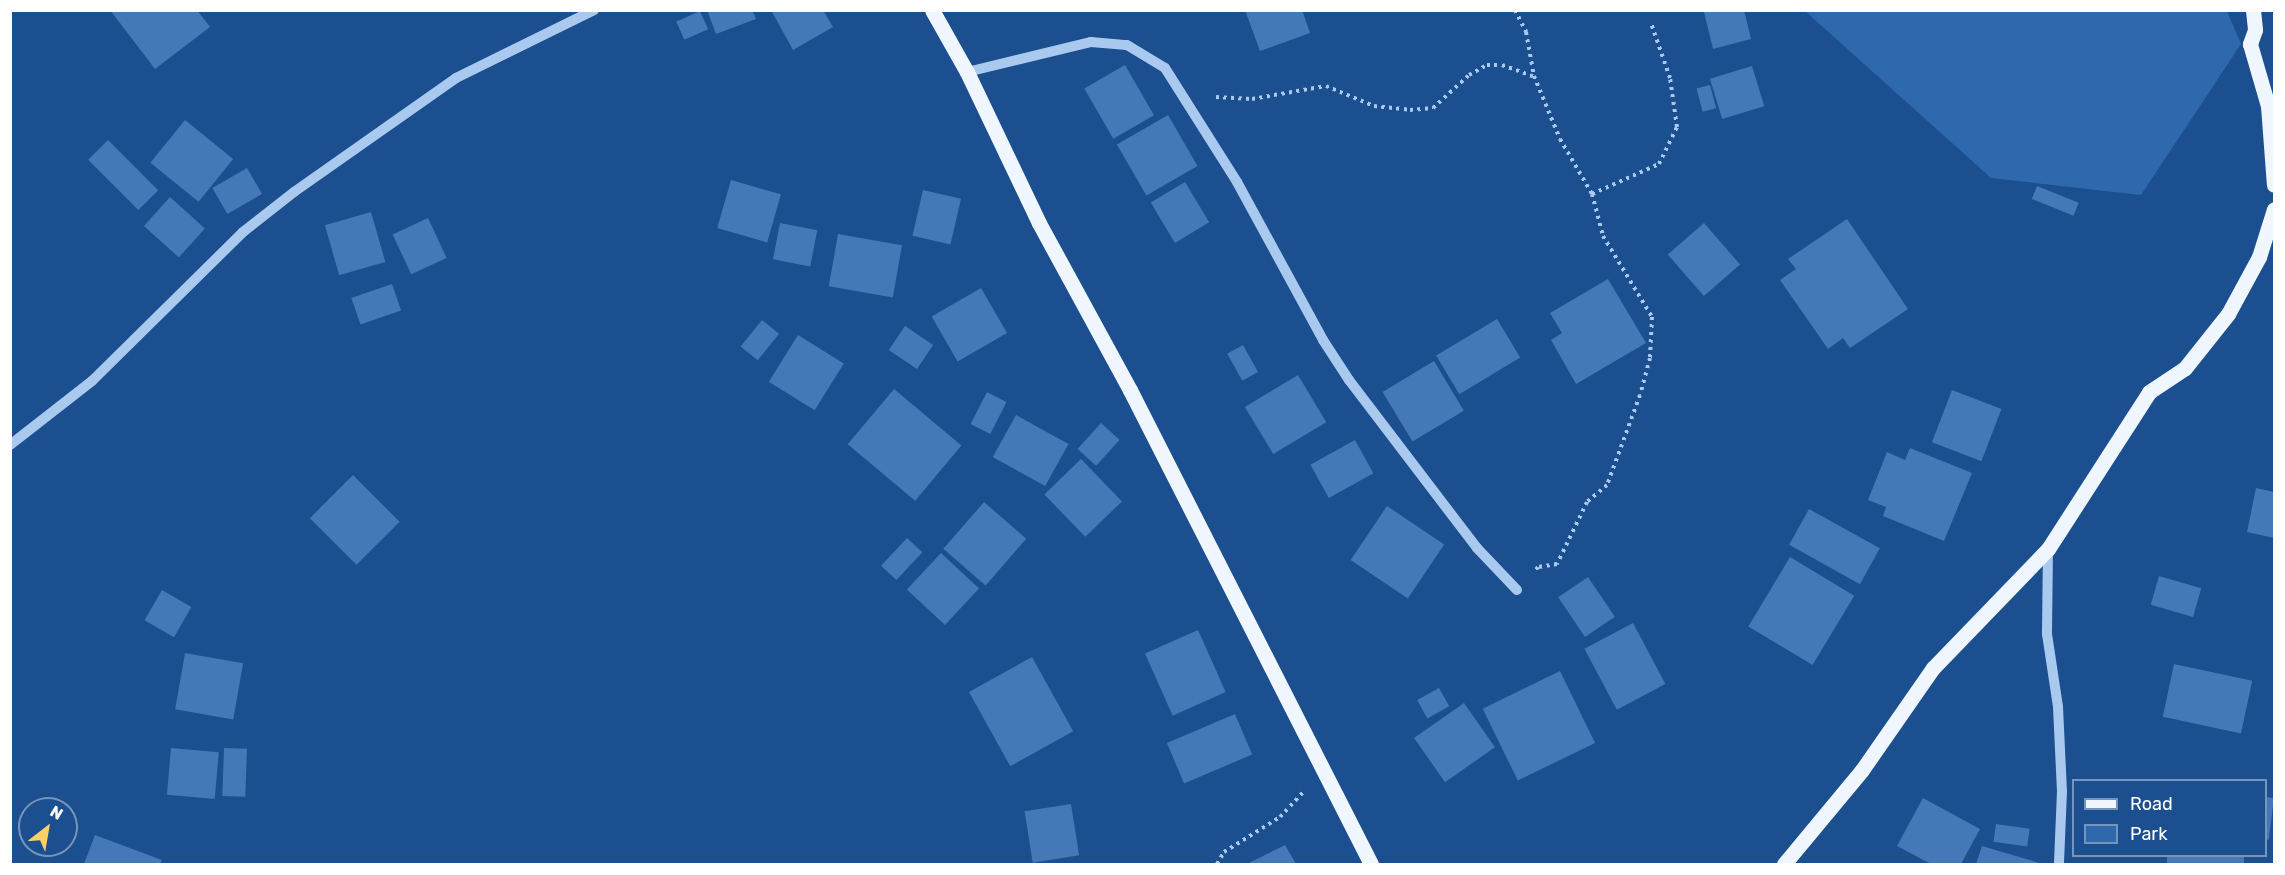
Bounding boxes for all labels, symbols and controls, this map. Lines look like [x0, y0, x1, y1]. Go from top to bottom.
legend [2072, 779, 2267, 857]
text: Road [2130, 793, 2173, 815]
north arrow [18, 797, 78, 857]
text: N [47, 802, 66, 824]
text: Park [2130, 823, 2167, 845]

